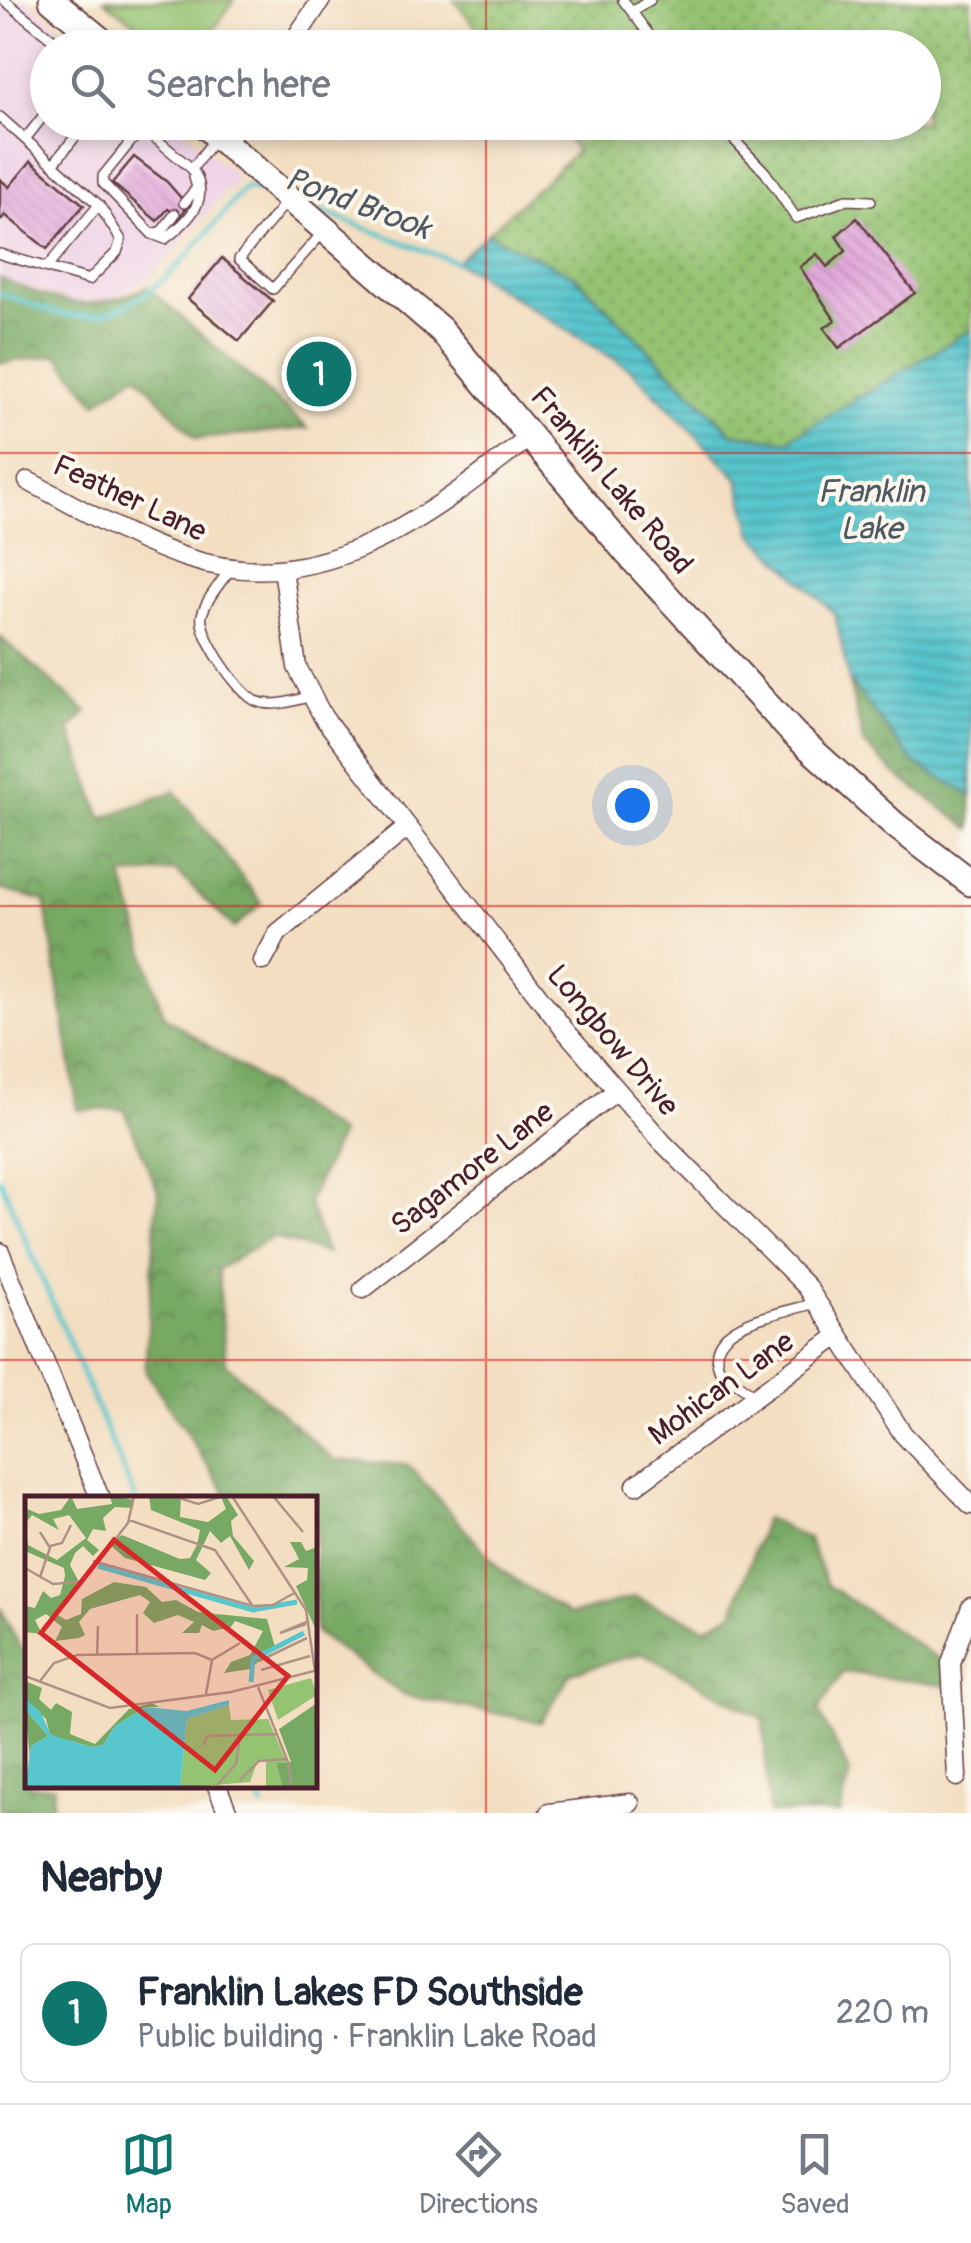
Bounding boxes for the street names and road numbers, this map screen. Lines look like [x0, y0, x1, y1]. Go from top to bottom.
street label: Franklin Lake Road [522, 379, 701, 582]
street label: Feather Lane [47, 447, 213, 550]
street label: Longbow Drive [539, 957, 687, 1124]
street label: Sagamore Lane [384, 1093, 561, 1243]
street label: Mohican Lane [641, 1323, 801, 1454]

